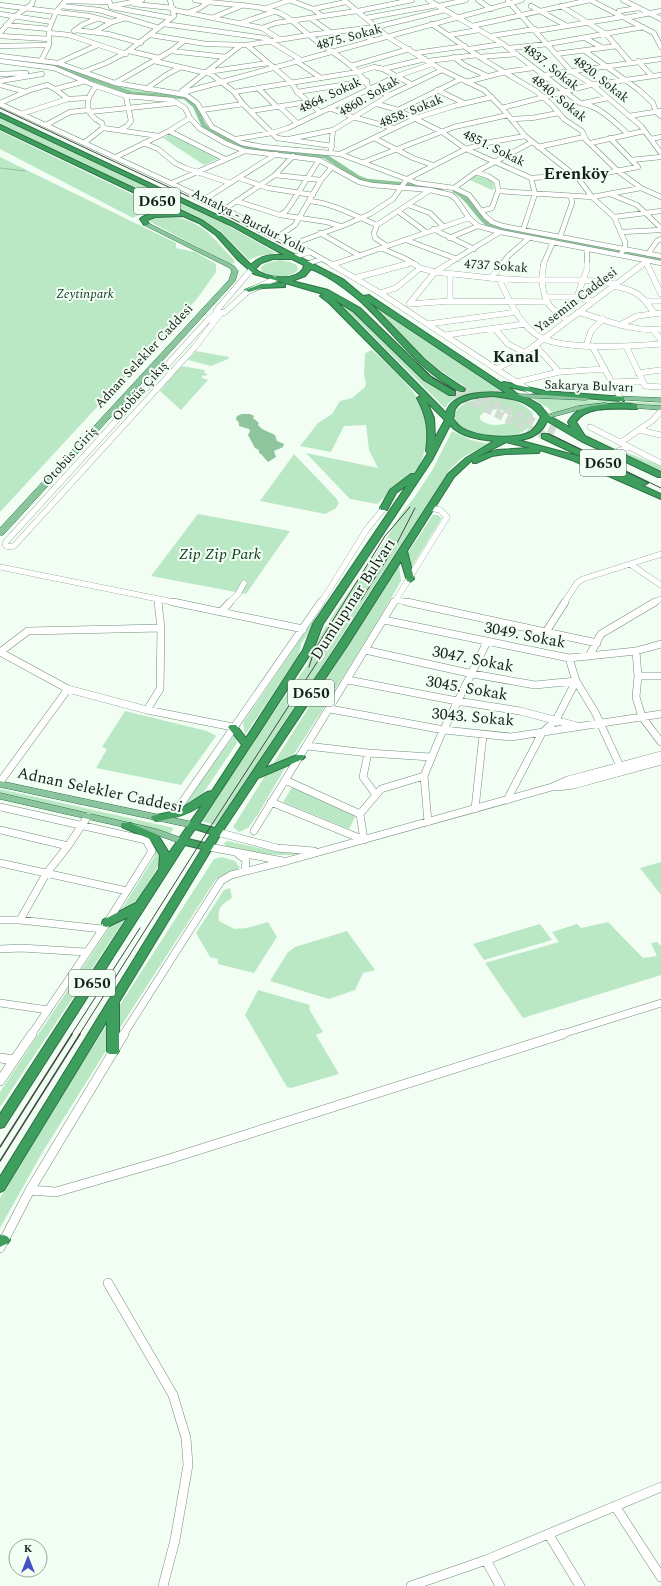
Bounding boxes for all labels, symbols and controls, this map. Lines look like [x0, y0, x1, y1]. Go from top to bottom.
street label: 4875. Sokak [314, 19, 384, 55]
street label: 4837. Sokak [518, 38, 584, 96]
street label: 4820. Sokak [568, 50, 634, 108]
street label: 4840. Sokak [527, 69, 591, 127]
street label: 4860. Sokak [335, 71, 403, 121]
street label: 4864. Sokak [295, 72, 365, 118]
street label: 4858. Sokak [376, 89, 446, 133]
street label: 4851. Sokak [459, 124, 529, 172]
district label: Erenköy [543, 161, 609, 187]
street label: Antalya - Burdur Yolu [188, 183, 310, 259]
road number: D650 [134, 188, 180, 214]
street label: 4737 Sokak [463, 254, 529, 278]
street label: Yasemin Caddesi [530, 262, 622, 338]
park label: Zeytinpark [56, 284, 114, 304]
street label: Adnan Selekler Caddesi [90, 299, 198, 413]
district label: Kanal [493, 344, 540, 370]
street label: Otobüs Çıkış [107, 356, 173, 426]
street label: Sakarya Bulvarı [544, 374, 634, 398]
street label: Otobüs Giriş [38, 422, 102, 490]
road number: D650 [580, 450, 626, 476]
street label: Dumlupınar Bulvarı [304, 533, 402, 665]
park label: Zip Zip Park [179, 542, 262, 566]
street label: 3049. Sokak [482, 615, 568, 655]
street label: 3047. Sokak [430, 639, 516, 679]
street label: 3045. Sokak [424, 669, 510, 707]
road number: D650 [288, 680, 334, 706]
street label: 3043. Sokak [431, 701, 515, 733]
street label: Adnan Selekler Caddesi [15, 761, 185, 819]
road number: D650 [69, 970, 115, 996]
north arrow [8, 1538, 48, 1578]
text: K [24, 1540, 33, 1557]

